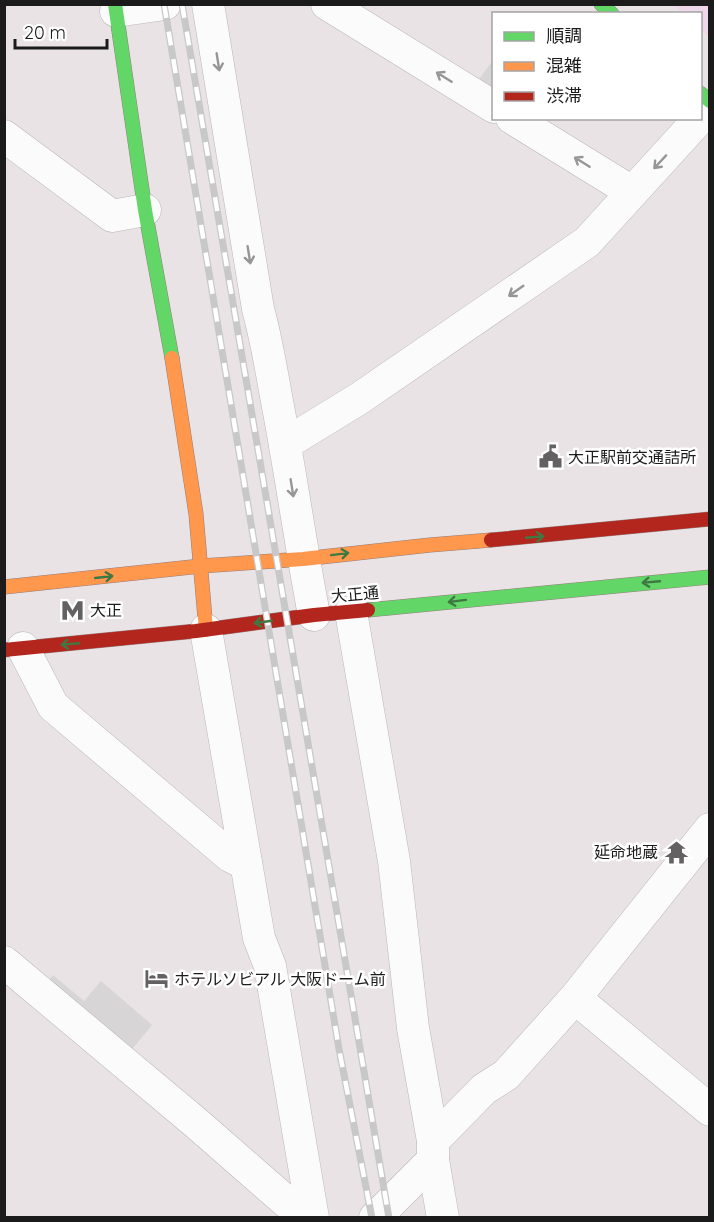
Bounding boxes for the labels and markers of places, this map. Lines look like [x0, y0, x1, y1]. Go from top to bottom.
public building icon: 大正駅前交通詰所 [537, 444, 563, 470]
place label: 大正駅前交通詰所 [568, 447, 696, 467]
metro station icon: 大正 [59, 597, 85, 623]
place label: 大正 [90, 600, 122, 620]
temple icon: 延命地蔵 [663, 839, 689, 865]
place label: 延命地蔵 [594, 842, 658, 862]
hotel icon: ホテルソビアル 大阪ドーム前 [143, 966, 169, 992]
place label: ホテルソビアル 大阪ドーム前 [174, 969, 386, 989]

